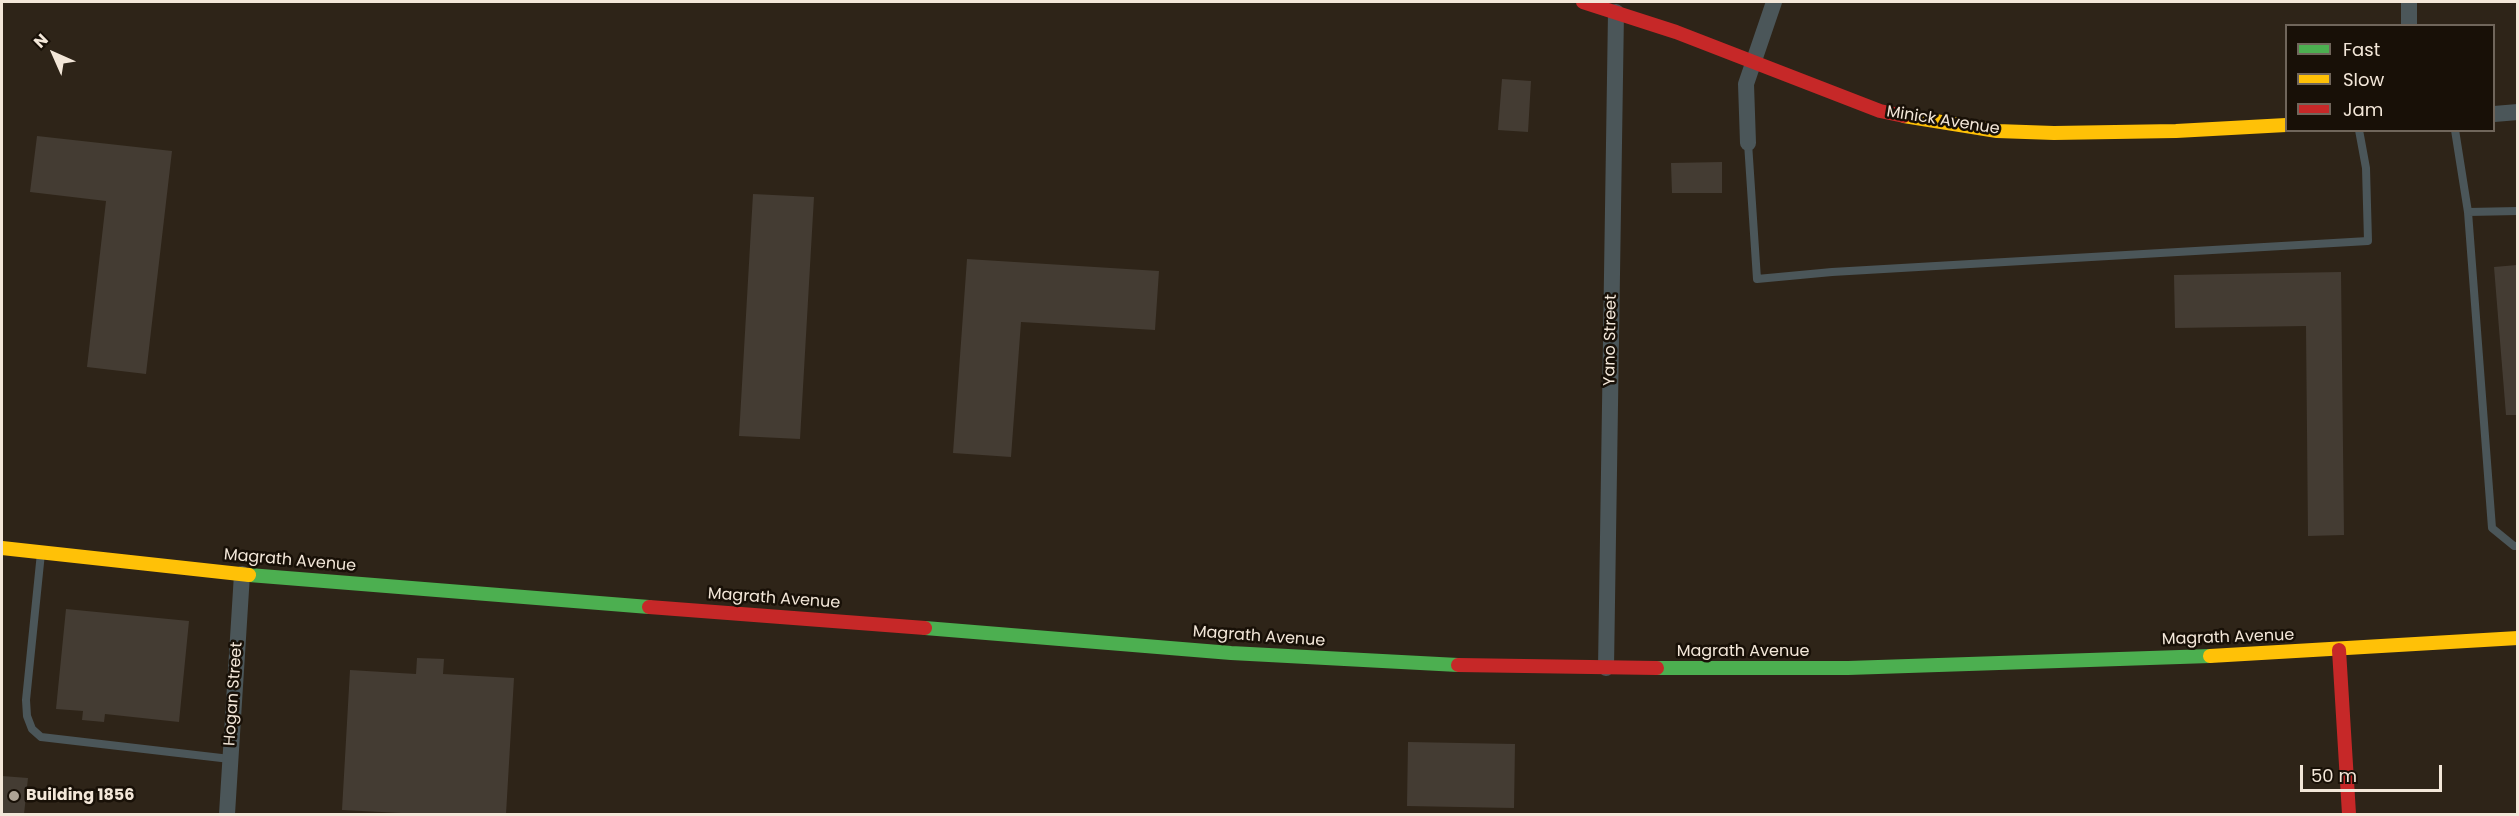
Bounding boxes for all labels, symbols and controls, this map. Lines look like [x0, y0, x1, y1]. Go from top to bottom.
north arrow [24, 24, 84, 84]
legend [2285, 24, 2495, 132]
text: N [29, 29, 53, 53]
text: Fast [2343, 37, 2380, 62]
text: Slow [2343, 67, 2384, 92]
text: Jam [2343, 97, 2383, 122]
street label: Minick Avenue [1885, 103, 2001, 139]
street label: Yano Street [1601, 294, 1621, 386]
street label: Magrath Avenue [223, 546, 357, 576]
street label: Magrath Avenue [707, 585, 841, 613]
street label: Magrath Avenue [1192, 623, 1326, 651]
street label: Magrath Avenue [2161, 626, 2295, 650]
street label: Hogan Street [221, 641, 247, 747]
street label: Magrath Avenue [1677, 642, 1809, 662]
scale bar [2303, 753, 2446, 791]
text: 50 m [2311, 763, 2357, 788]
place label: Building 1856 [26, 786, 134, 806]
marker: Building 1856 [7, 789, 21, 803]

